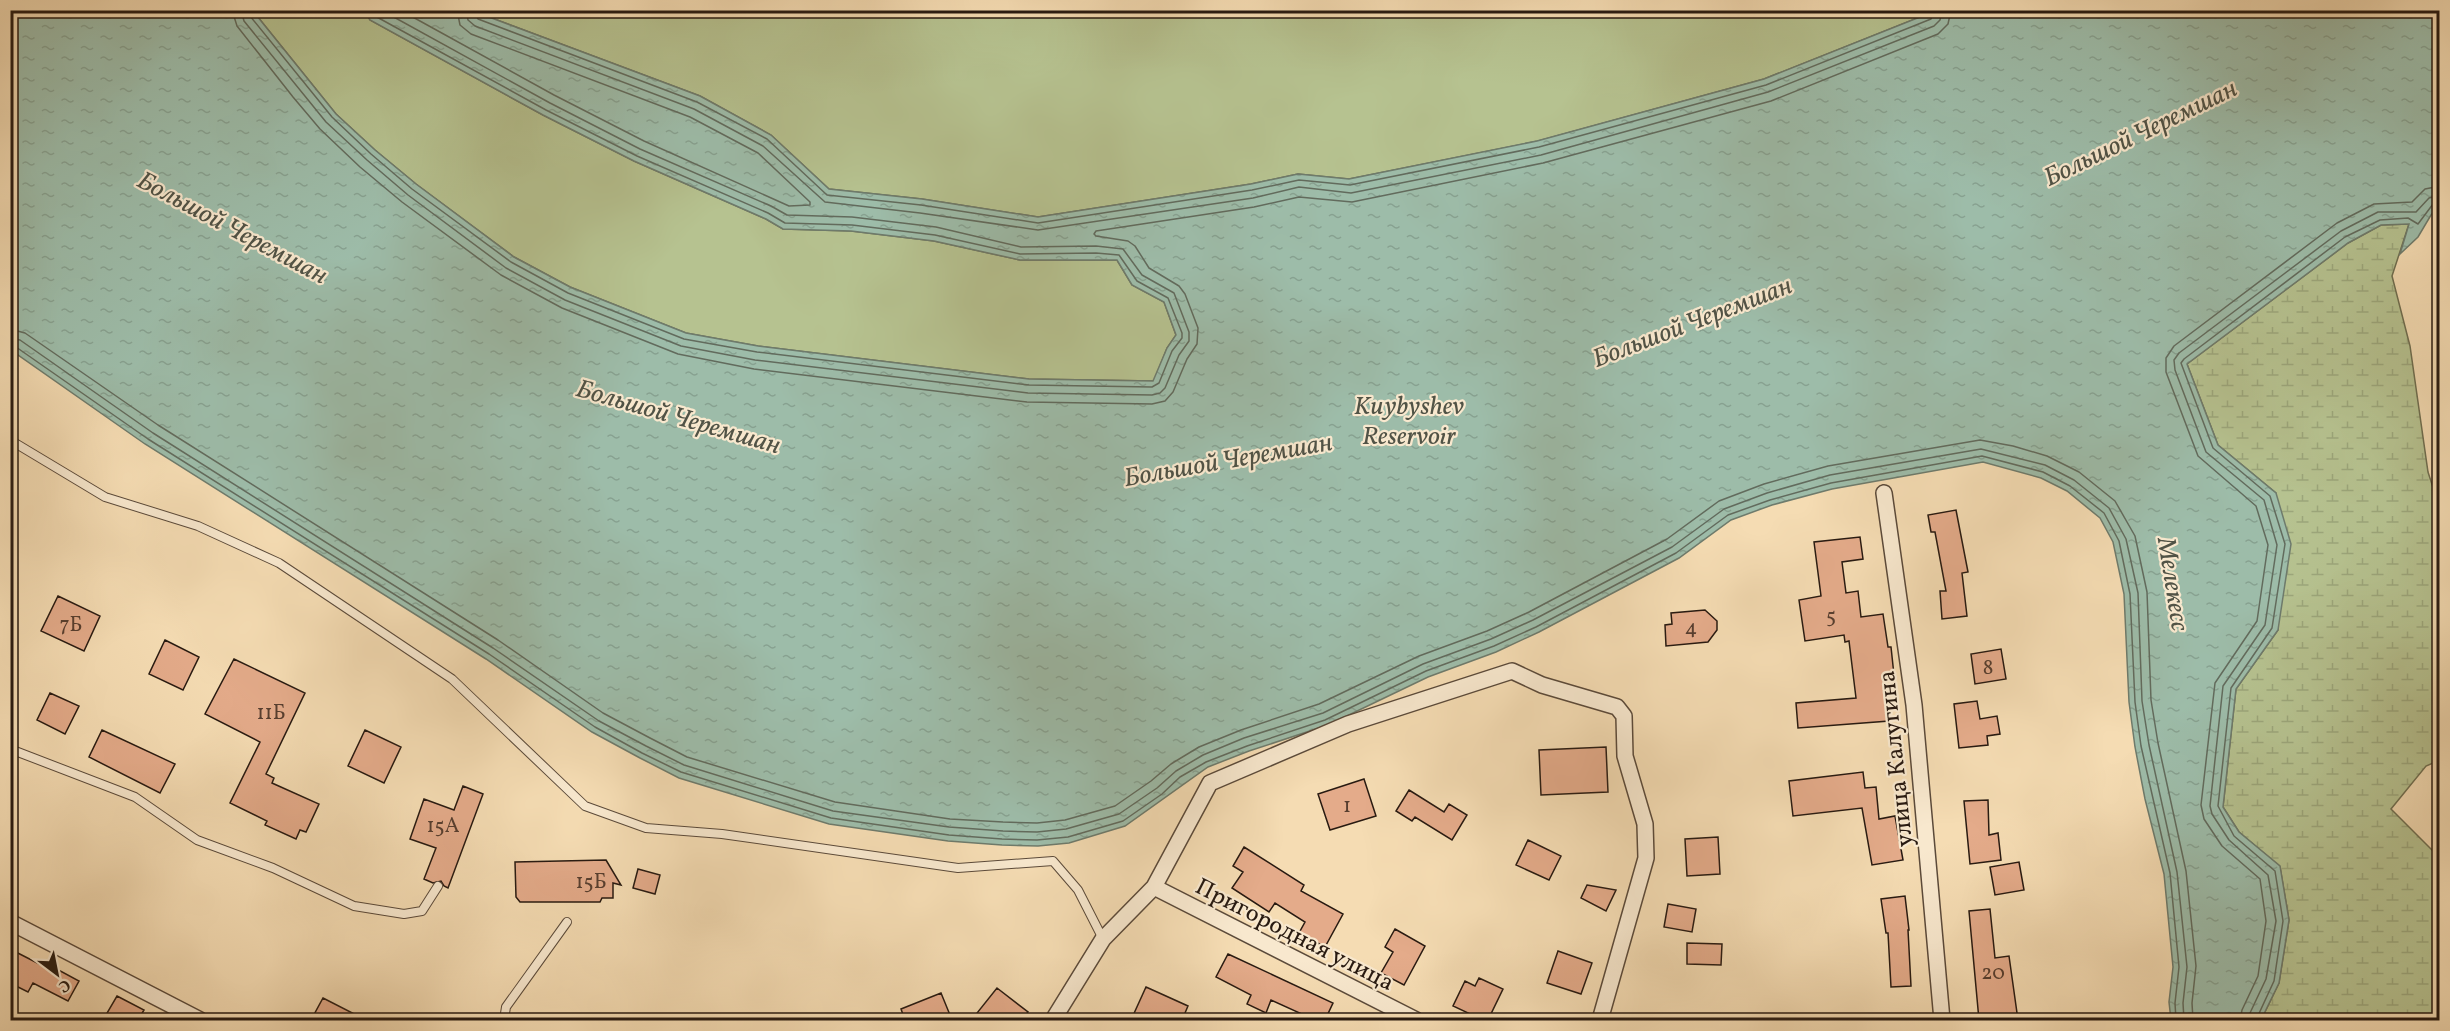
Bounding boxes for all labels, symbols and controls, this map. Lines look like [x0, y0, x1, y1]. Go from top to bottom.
water label: Большой Черемшан [2038, 71, 2244, 196]
water label: Большой Черемшан [130, 163, 334, 294]
water label: Большой Черемшан [1588, 268, 1798, 377]
water label: Большой Черемшан [572, 372, 785, 464]
water label: Kuybyshev Reservoir [1354, 389, 1464, 455]
water label: Большой Черемшан [1121, 425, 1335, 497]
water label: Мелекесс [2147, 534, 2197, 634]
house number: 5 [1826, 602, 1836, 631]
house number: 7Б [59, 611, 83, 640]
house number: 4 [1685, 614, 1697, 643]
house number: 8 [1983, 654, 1993, 683]
street label: улица Калугина [1871, 669, 1923, 849]
house number: 11Б [256, 699, 286, 728]
house number: 1 [1343, 792, 1351, 821]
house number: 15А [426, 812, 460, 841]
house number: 15Б [575, 868, 607, 897]
street label: Пригородная улица [1189, 871, 1399, 1001]
north arrow [27, 944, 87, 1004]
house number: 20 [1981, 959, 2005, 988]
text: С [54, 973, 74, 997]

